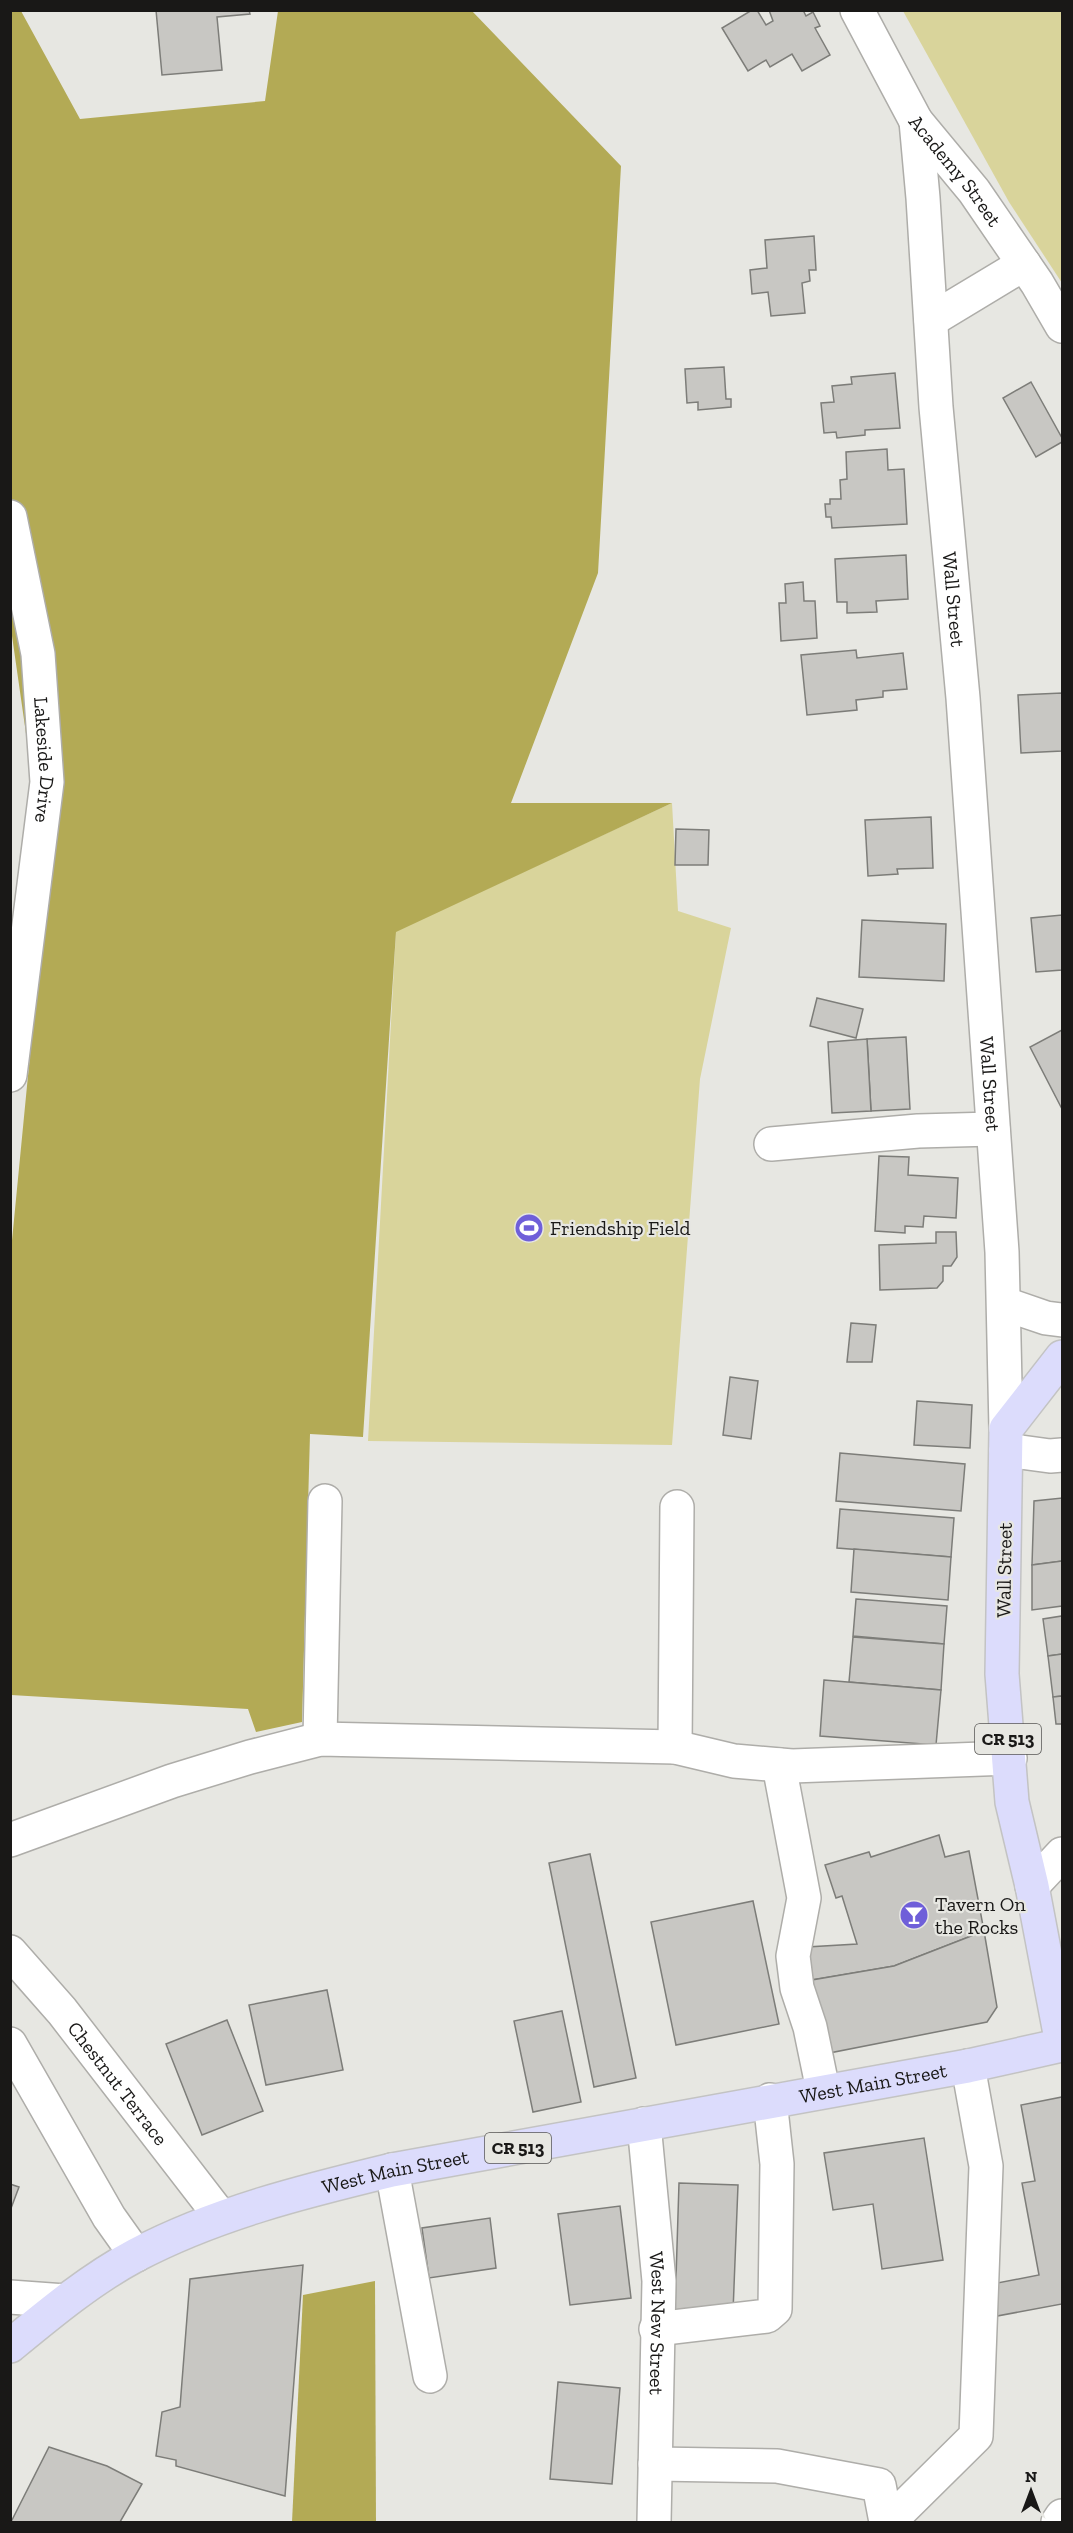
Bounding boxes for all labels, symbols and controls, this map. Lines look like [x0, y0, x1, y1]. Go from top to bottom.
street label: Academy Street [904, 110, 1007, 232]
street label: Wall Street [937, 551, 970, 649]
street label: Lakeside Drive [29, 696, 60, 824]
street label: Wall Street [975, 1036, 1006, 1133]
sports icon: Friendship Field [513, 1212, 545, 1244]
place label: Friendship Field [550, 1216, 691, 1240]
street label: Wall Street [991, 1522, 1017, 1618]
road number: CR 513 [975, 1724, 1041, 1754]
place label: Tavern On the Rocks [935, 1892, 1026, 1939]
bar icon: Tavern On the Rocks [898, 1899, 930, 1931]
street label: Chestnut Terrace [63, 2017, 173, 2150]
street label: West Main Street [797, 2058, 949, 2108]
road number: CR 513 [485, 2133, 551, 2163]
street label: West Main Street [319, 2144, 471, 2199]
street label: West New Street [644, 2250, 671, 2396]
north arrow [1001, 2461, 1061, 2521]
text: N [1025, 2467, 1037, 2486]

